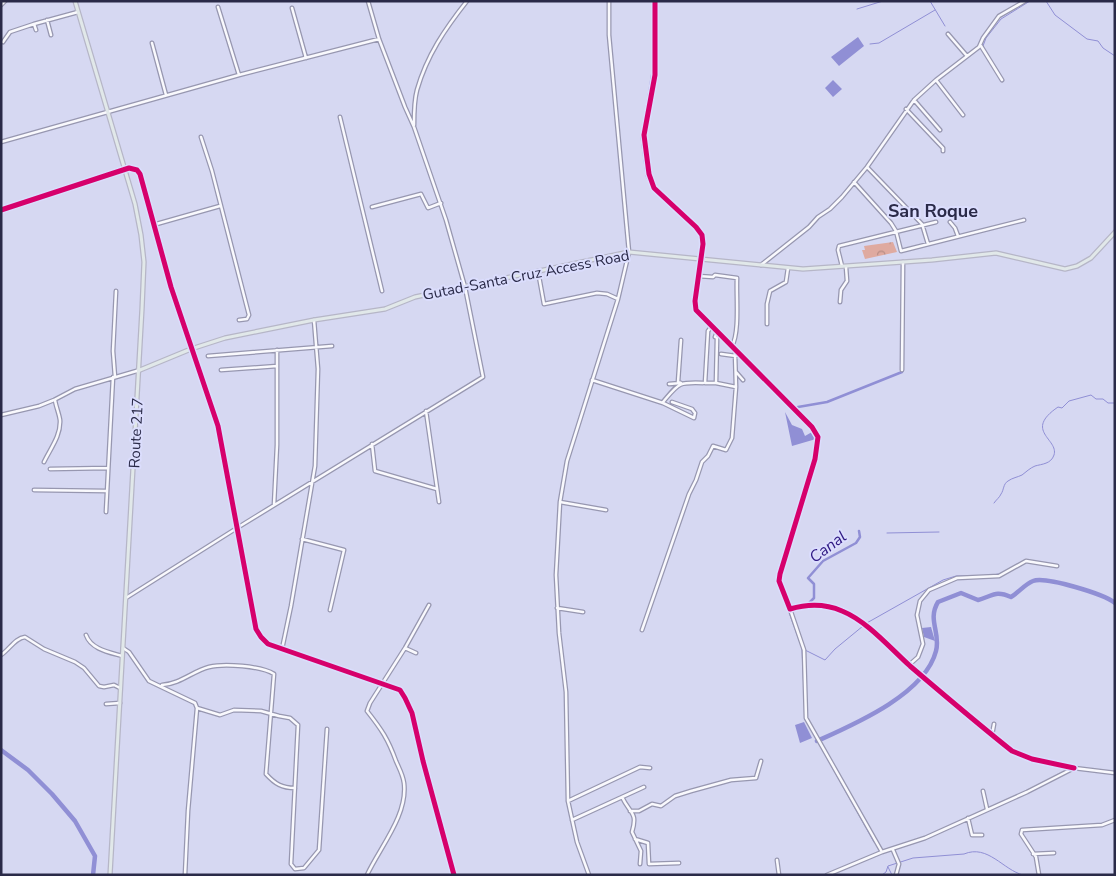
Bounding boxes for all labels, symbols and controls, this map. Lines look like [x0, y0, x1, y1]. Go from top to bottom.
district label: San Roque [888, 199, 978, 223]
street label: Gutad-Santa Cruz Access Road [421, 245, 631, 305]
street label: Route 217 [124, 397, 148, 469]
water label: Canal [805, 526, 851, 568]

